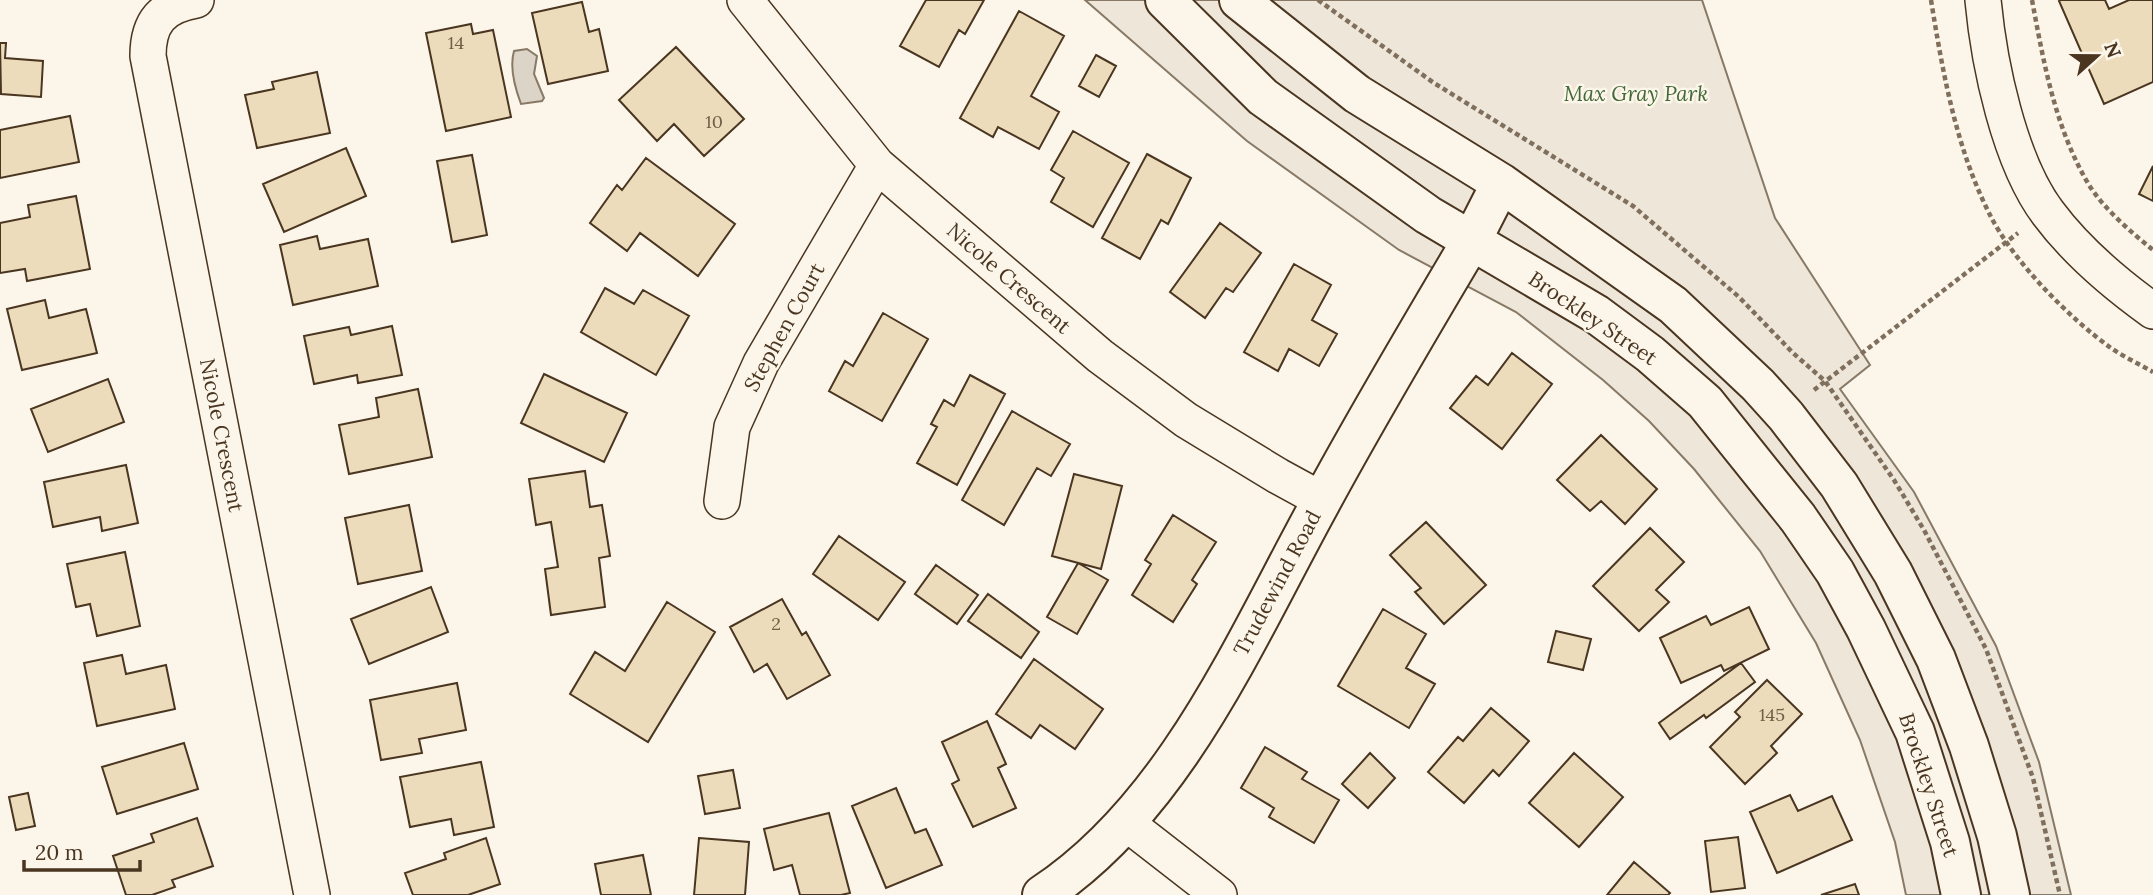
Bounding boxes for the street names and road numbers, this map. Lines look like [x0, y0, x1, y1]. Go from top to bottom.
street label: Nicole Crescent [941, 217, 1077, 340]
street label: Stephen Court [738, 257, 831, 396]
street label: Brockley Street [1523, 265, 1663, 372]
street label: Nicole Crescent [194, 356, 250, 515]
street label: Trudewind Road [1227, 506, 1327, 660]
street label: Brockley Street [1893, 710, 1965, 861]

